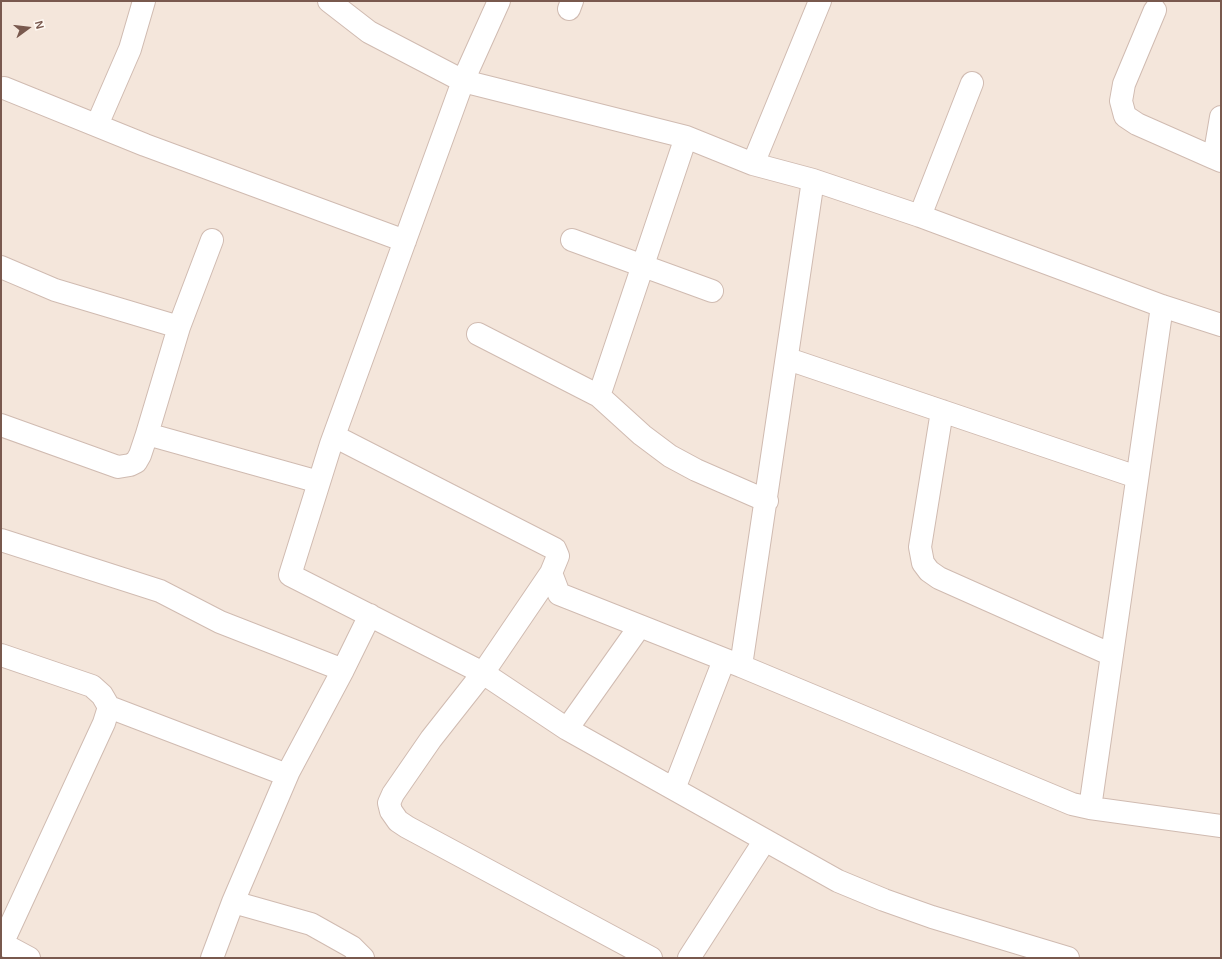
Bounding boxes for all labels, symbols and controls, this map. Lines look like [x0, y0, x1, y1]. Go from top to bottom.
north arrow [8, 8, 48, 48]
text: N [33, 19, 46, 30]

